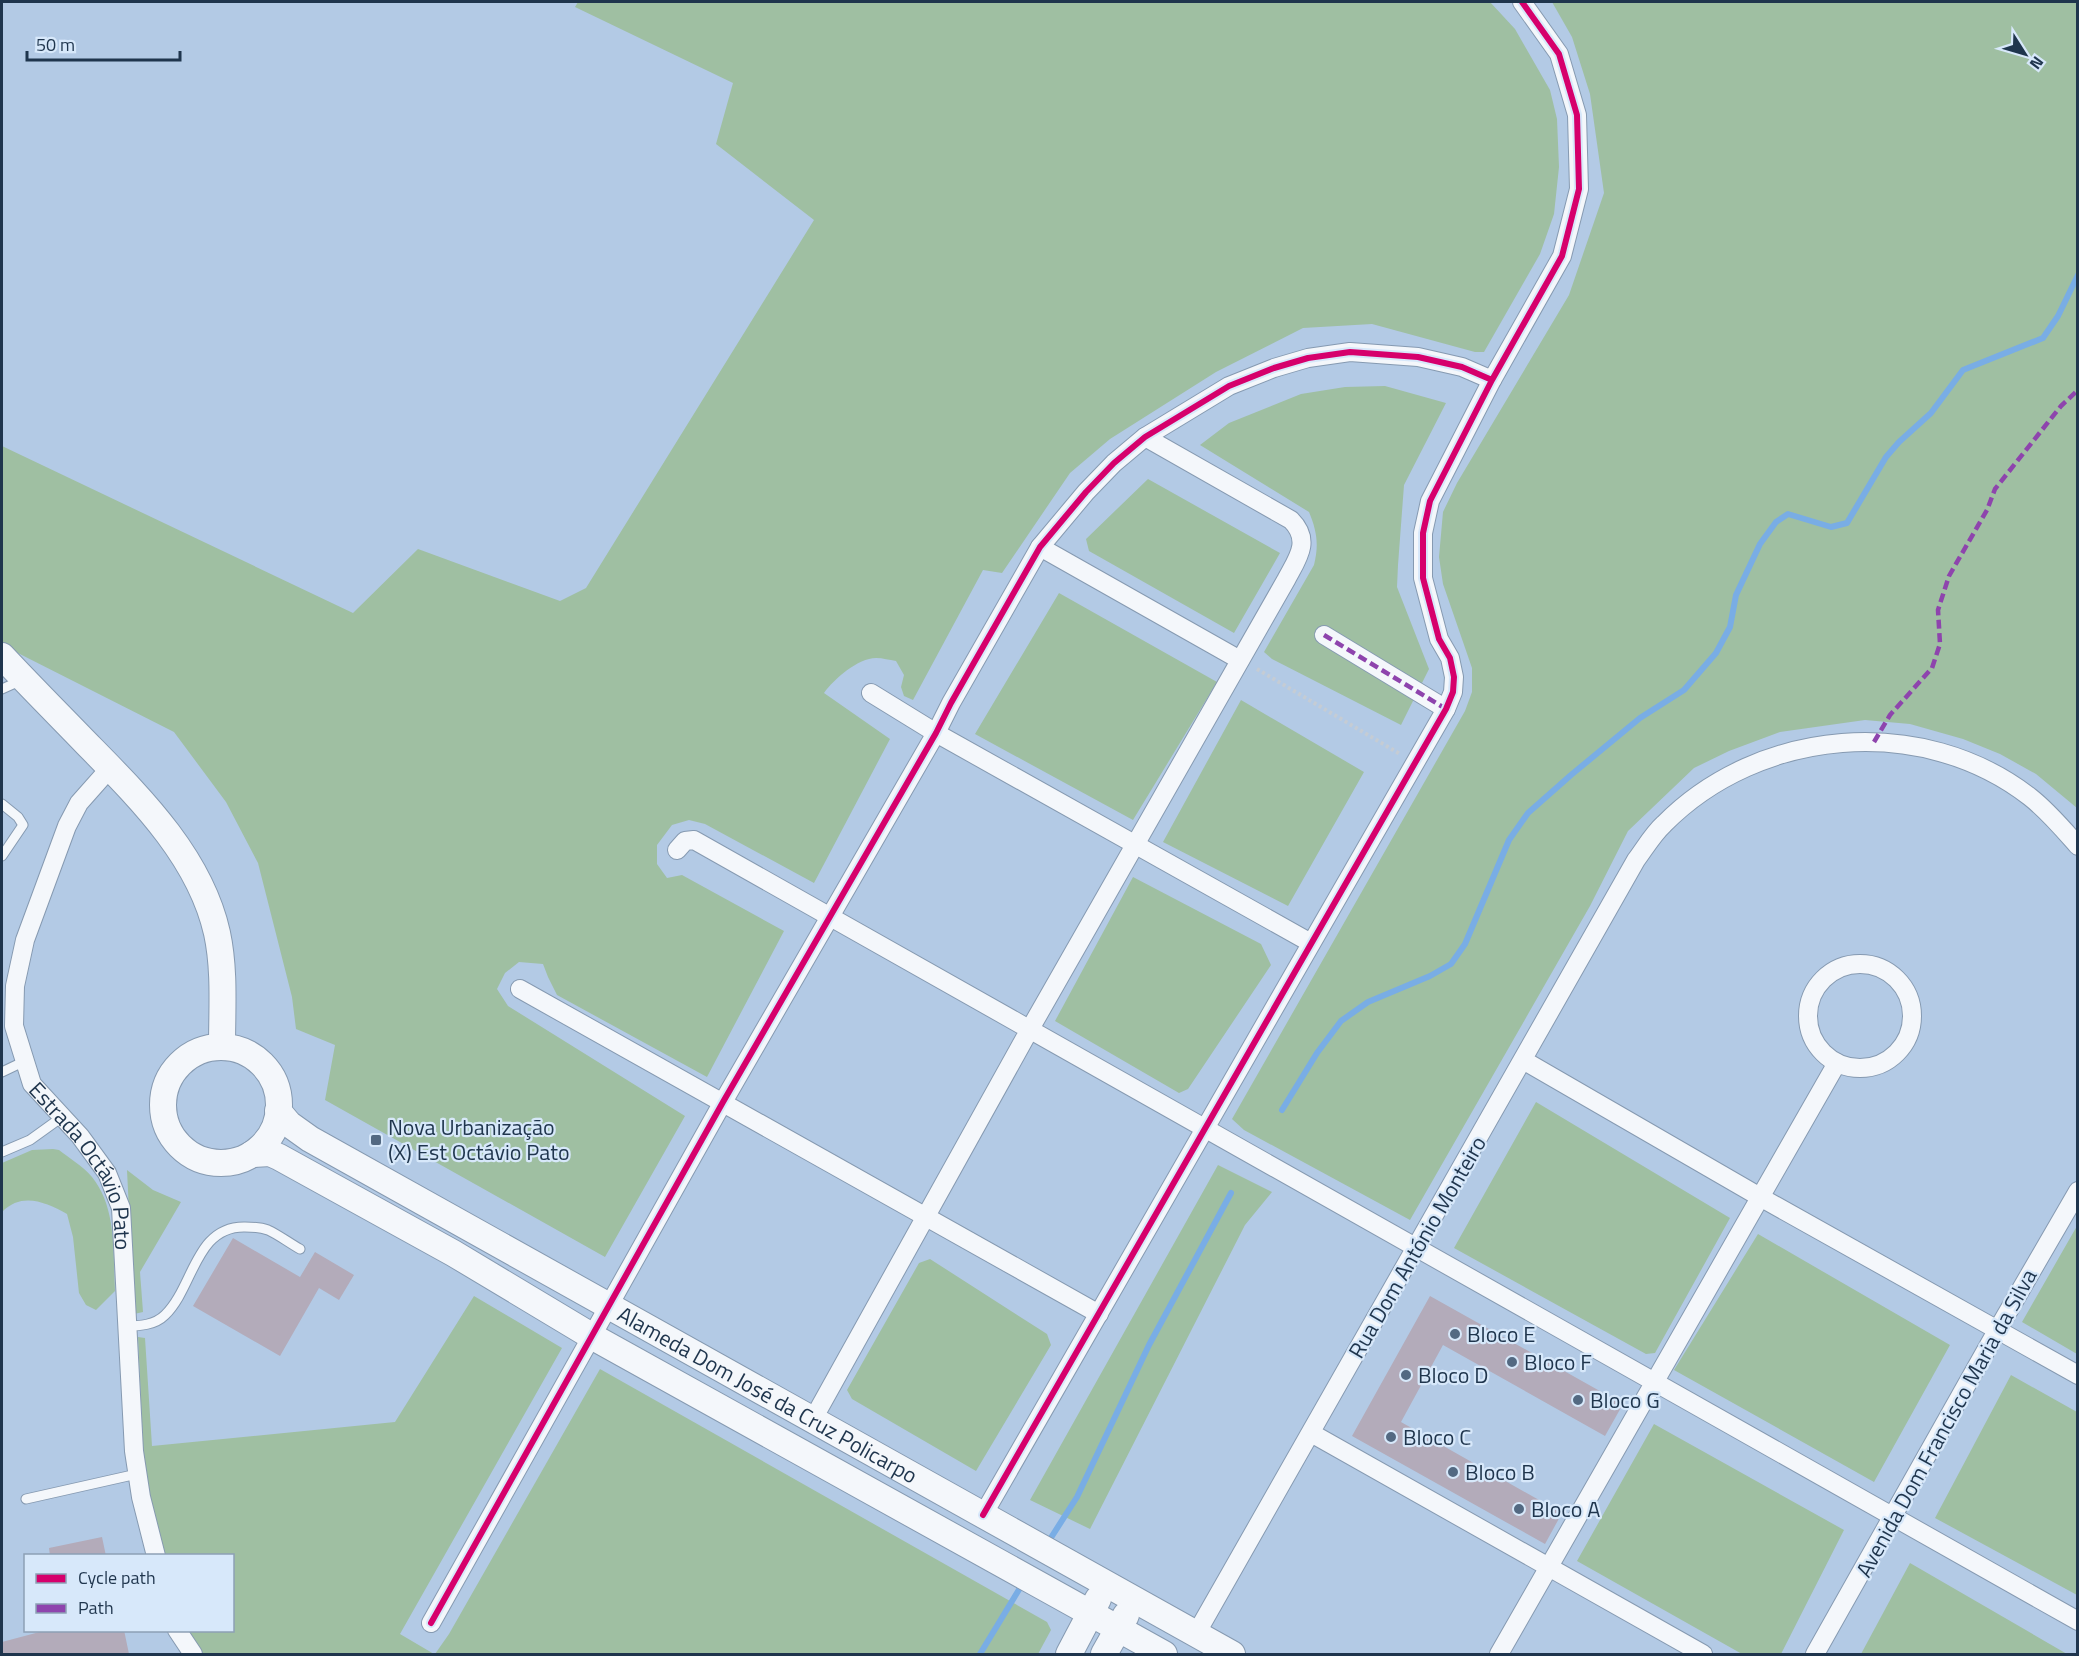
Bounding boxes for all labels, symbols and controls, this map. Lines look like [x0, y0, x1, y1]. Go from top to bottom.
scale bar [27, 24, 180, 62]
north arrow [1995, 24, 2055, 84]
text: 50 m [36, 31, 75, 58]
text: N [2024, 51, 2050, 75]
street label: Estrada Octávio Pato [21, 1074, 140, 1251]
place label: Nova Urbanização (X) Est Octávio Pato [388, 1110, 570, 1169]
street label: Rua Dom António Monteiro [1339, 1129, 1495, 1365]
marker: Nova Urbanização (X) Est Octávio Pato [369, 1133, 383, 1147]
street label: Avenida Dom Francisco Maria da Silva [1847, 1263, 2045, 1583]
street label: Alameda Dom José da Cruz Policarpo [611, 1297, 924, 1492]
place label: Bloco E [1467, 1317, 1535, 1351]
marker: Bloco E [1448, 1327, 1462, 1341]
place label: Bloco F [1524, 1345, 1592, 1379]
marker: Bloco F [1505, 1355, 1519, 1369]
place label: Bloco D [1418, 1358, 1488, 1392]
marker: Bloco D [1399, 1368, 1413, 1382]
place label: Bloco G [1590, 1383, 1660, 1417]
marker: Bloco G [1571, 1393, 1585, 1407]
place label: Bloco C [1403, 1420, 1471, 1454]
marker: Bloco C [1384, 1430, 1398, 1444]
place label: Bloco B [1465, 1455, 1535, 1489]
marker: Bloco B [1446, 1465, 1460, 1479]
place label: Bloco A [1531, 1492, 1600, 1526]
marker: Bloco A [1512, 1502, 1526, 1516]
legend [24, 1554, 234, 1632]
text: Cycle path [78, 1564, 156, 1591]
text: Path [78, 1594, 114, 1621]

